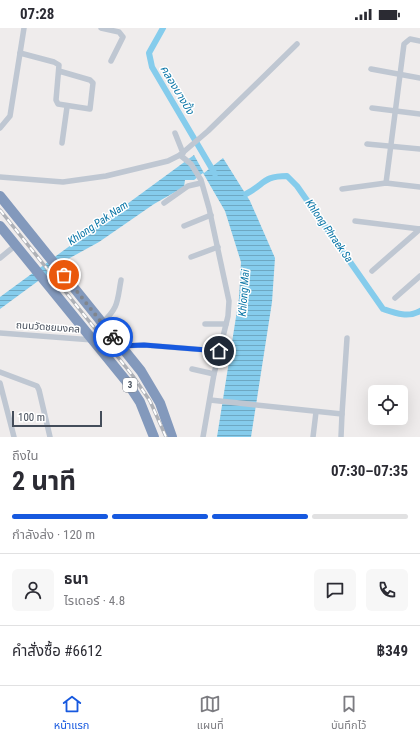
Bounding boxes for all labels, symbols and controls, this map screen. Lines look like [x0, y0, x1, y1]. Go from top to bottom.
text: 07:28 [20, 5, 54, 23]
water label: คลองบางปิ้ง [157, 62, 198, 118]
water label: Khlong Phraek Sa [302, 197, 356, 265]
water label: Khlong Pak Nam [65, 198, 131, 248]
pin [47, 258, 81, 292]
icon: bag [53, 264, 75, 286]
water label: Khlong Mai [236, 268, 252, 317]
courier [93, 317, 133, 357]
street label: ถนนวัดชยมงคล [16, 319, 80, 335]
icon: bike [102, 326, 124, 348]
pin [202, 334, 236, 368]
icon: home [208, 340, 230, 362]
road number: 3 [123, 378, 137, 392]
map controls [368, 385, 408, 425]
button: locate [368, 385, 408, 425]
scale bar [12, 409, 102, 428]
text: 100 m [18, 411, 45, 424]
text: ถึงใน [12, 448, 38, 463]
text: 07:30–07:35 [331, 462, 408, 480]
text: 2 นาที [12, 466, 76, 496]
text: กำลังส่ง · 120 m [12, 527, 95, 542]
button: person [12, 569, 54, 611]
button: chat [314, 569, 356, 611]
button: phone [366, 569, 408, 611]
text: ธนา [64, 570, 89, 588]
text: ไรเดอร์ · 4.8 [64, 593, 125, 608]
text: คำสั่งซื้อ #6612 [12, 642, 102, 660]
text: ฿349 [377, 642, 408, 660]
tab: หน้าแรก [54, 693, 89, 734]
tab: แผนที่ [197, 693, 224, 734]
tab: บันทึกไว้ [331, 693, 366, 734]

